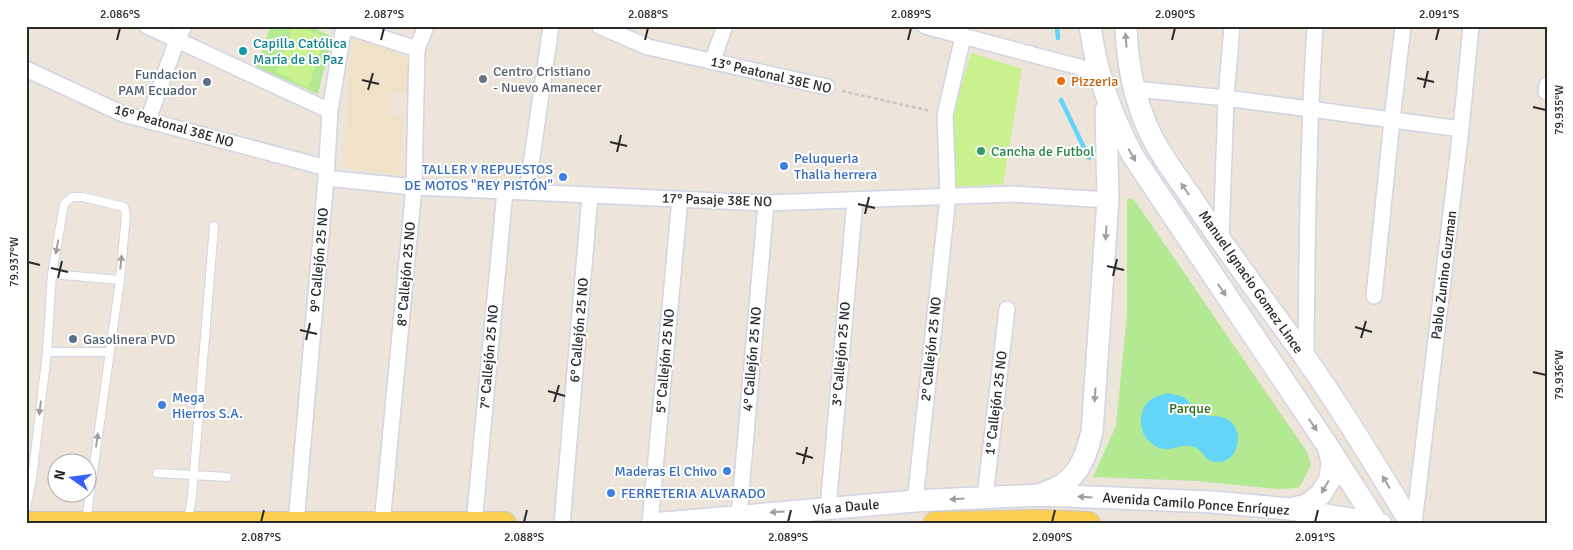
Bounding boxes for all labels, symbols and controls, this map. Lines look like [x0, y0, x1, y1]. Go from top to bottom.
text: 2.086°S [100, 7, 140, 22]
text: 2.087°S [364, 7, 404, 22]
text: 2.088°S [628, 7, 668, 22]
text: 2.089°S [891, 7, 931, 22]
text: 2.090°S [1155, 7, 1195, 22]
text: 2.091°S [1419, 7, 1459, 22]
one-way arrow [1122, 32, 1130, 48]
place label: Capilla Católica María de la Paz [253, 35, 347, 68]
marker: Capilla Católica María de la Paz [237, 45, 249, 57]
street label: 13° Peatonal 38E NO [709, 53, 833, 97]
place label: Centro Cristiano - Nuevo Amanecer [493, 63, 602, 96]
place label: Fundacion PAM Ecuador [118, 66, 198, 99]
marker: Centro Cristiano - Nuevo Amanecer [477, 73, 489, 85]
place label: Pizzeria [1071, 73, 1118, 90]
marker: Pizzeria [1055, 75, 1067, 87]
marker: Fundacion PAM Ecuador [201, 76, 213, 88]
text: 79.935°W [1552, 85, 1567, 135]
street label: 16° Peatonal 38E NO [112, 101, 236, 151]
place label: Cancha de Futbol [991, 143, 1094, 160]
marker: Cancha de Futbol [975, 145, 987, 157]
one-way arrow [1128, 148, 1137, 161]
place label: Peluqueria Thalia herrera [794, 150, 877, 183]
marker: Peluqueria Thalia herrera [778, 160, 790, 172]
place label: TALLER Y REPUESTOS DE MOTOS "REY PISTÓN" [404, 161, 553, 194]
marker: TALLER Y REPUESTOS DE MOTOS "REY PISTÓN" [557, 171, 569, 183]
one-way arrow [1180, 182, 1190, 196]
street label: 17° Pasaje 38E NO [662, 190, 772, 210]
street label: 9° Callejón 25 NO [306, 207, 332, 313]
street label: Manuel Ignacio Gomez Lince [1195, 207, 1307, 357]
street label: Pablo Zunino Guzman [1428, 210, 1460, 340]
street label: 8° Callejón 25 NO [393, 221, 419, 327]
one-way arrow [1101, 225, 1109, 241]
text: 79.937°W [7, 237, 22, 287]
one-way arrow [52, 239, 60, 255]
one-way arrow [117, 254, 125, 270]
street label: 6° Callejón 25 NO [566, 277, 592, 383]
one-way arrow [1217, 283, 1227, 297]
street label: 2° Callejón 25 NO [917, 296, 945, 402]
street label: 3° Callejón 25 NO [828, 301, 854, 407]
street label: 7° Callejón 25 NO [476, 304, 502, 410]
street label: 4° Callejón 25 NO [739, 306, 765, 412]
street label: 5° Callejón 25 NO [652, 308, 678, 414]
place label: Gasolinera PVD [83, 331, 175, 348]
marker: Gasolinera PVD [67, 333, 79, 345]
street label: 1° Callejón 25 NO [981, 350, 1011, 456]
text: 79.936°W [1552, 350, 1567, 400]
one-way arrow [1090, 387, 1098, 403]
place label: Mega Hierros S.A. [172, 389, 243, 422]
marker: Mega Hierros S.A. [156, 399, 168, 411]
one-way arrow [36, 400, 44, 416]
park label: Parque [1169, 400, 1211, 417]
one-way arrow [1308, 418, 1318, 431]
one-way arrow [93, 432, 101, 448]
north arrow [48, 452, 98, 502]
place label: Maderas El Chivo [615, 463, 717, 480]
marker: Maderas El Chivo [721, 465, 733, 477]
text: N [50, 468, 69, 482]
one-way arrow [1381, 475, 1390, 488]
one-way arrow [1321, 480, 1330, 493]
place label: FERRETERIA ALVARADO [621, 485, 766, 502]
marker: FERRETERIA ALVARADO [605, 487, 617, 499]
street label: Avenida Camilo Ponce Enríquez [1102, 489, 1290, 519]
one-way arrow [1077, 492, 1093, 500]
one-way arrow [949, 495, 965, 503]
street label: Vía a Daule [812, 496, 880, 518]
one-way arrow [769, 509, 785, 517]
text: 2.087°S [241, 530, 281, 545]
text: 2.088°S [504, 530, 544, 545]
text: 2.089°S [768, 530, 808, 545]
text: 2.090°S [1032, 530, 1072, 545]
text: 2.091°S [1295, 530, 1335, 545]

